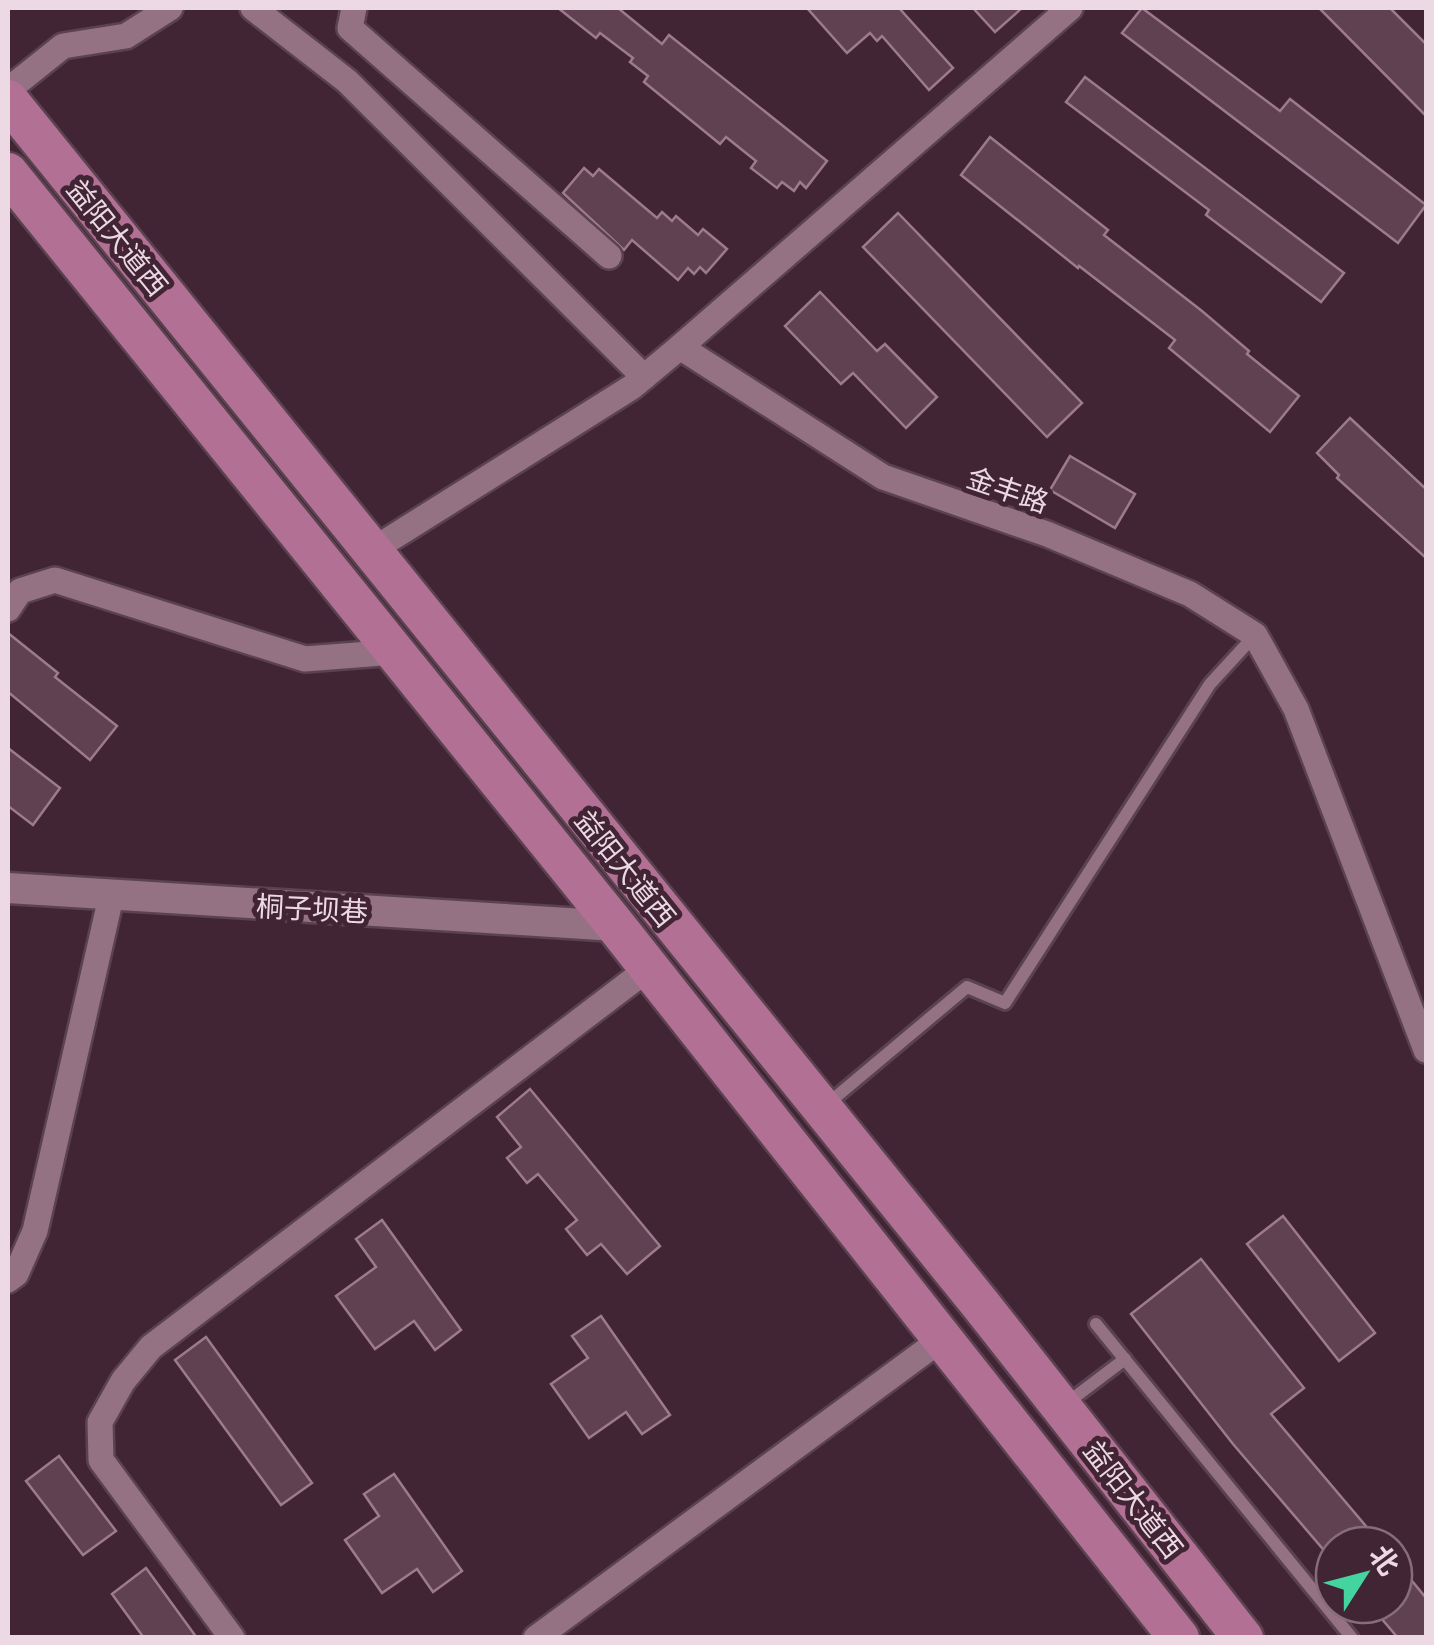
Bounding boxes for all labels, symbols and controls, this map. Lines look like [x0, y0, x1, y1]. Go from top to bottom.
street label: 益阳大道西 [59, 171, 177, 303]
street label: 金丰路 [962, 457, 1054, 521]
street label: 益阳大道西 [567, 802, 685, 934]
street label: 桐子坝巷 [255, 886, 369, 930]
street label: 益阳大道西 [1076, 1432, 1192, 1566]
north arrow [1314, 1525, 1414, 1625]
text: 北 [1361, 1537, 1409, 1582]

